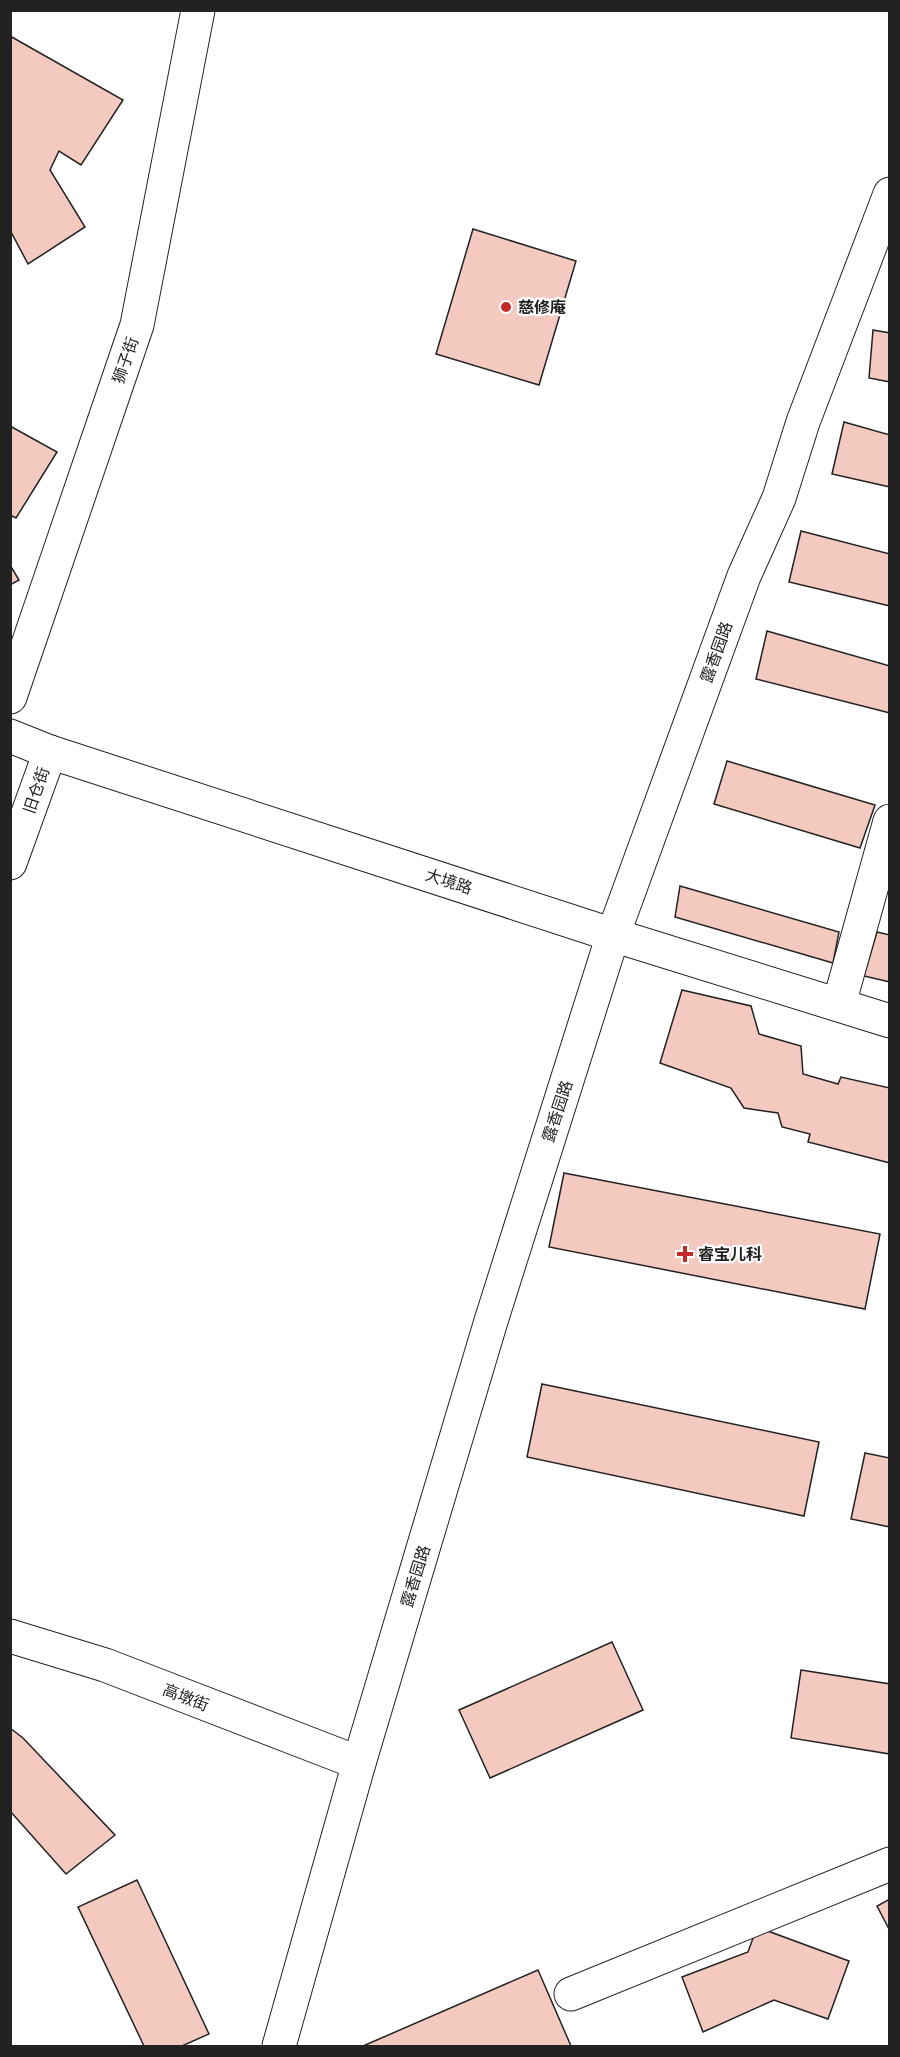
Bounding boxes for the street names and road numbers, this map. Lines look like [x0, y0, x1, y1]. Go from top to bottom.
street label: 狮子街 [109, 334, 142, 386]
street label: 露香园路 [697, 619, 736, 685]
street label: 旧仓街 [20, 764, 53, 816]
street label: 大境路 [423, 865, 475, 898]
street label: 露香园路 [539, 1078, 576, 1145]
street label: 露香园路 [397, 1543, 434, 1610]
street label: 高墩街 [160, 1680, 212, 1715]

